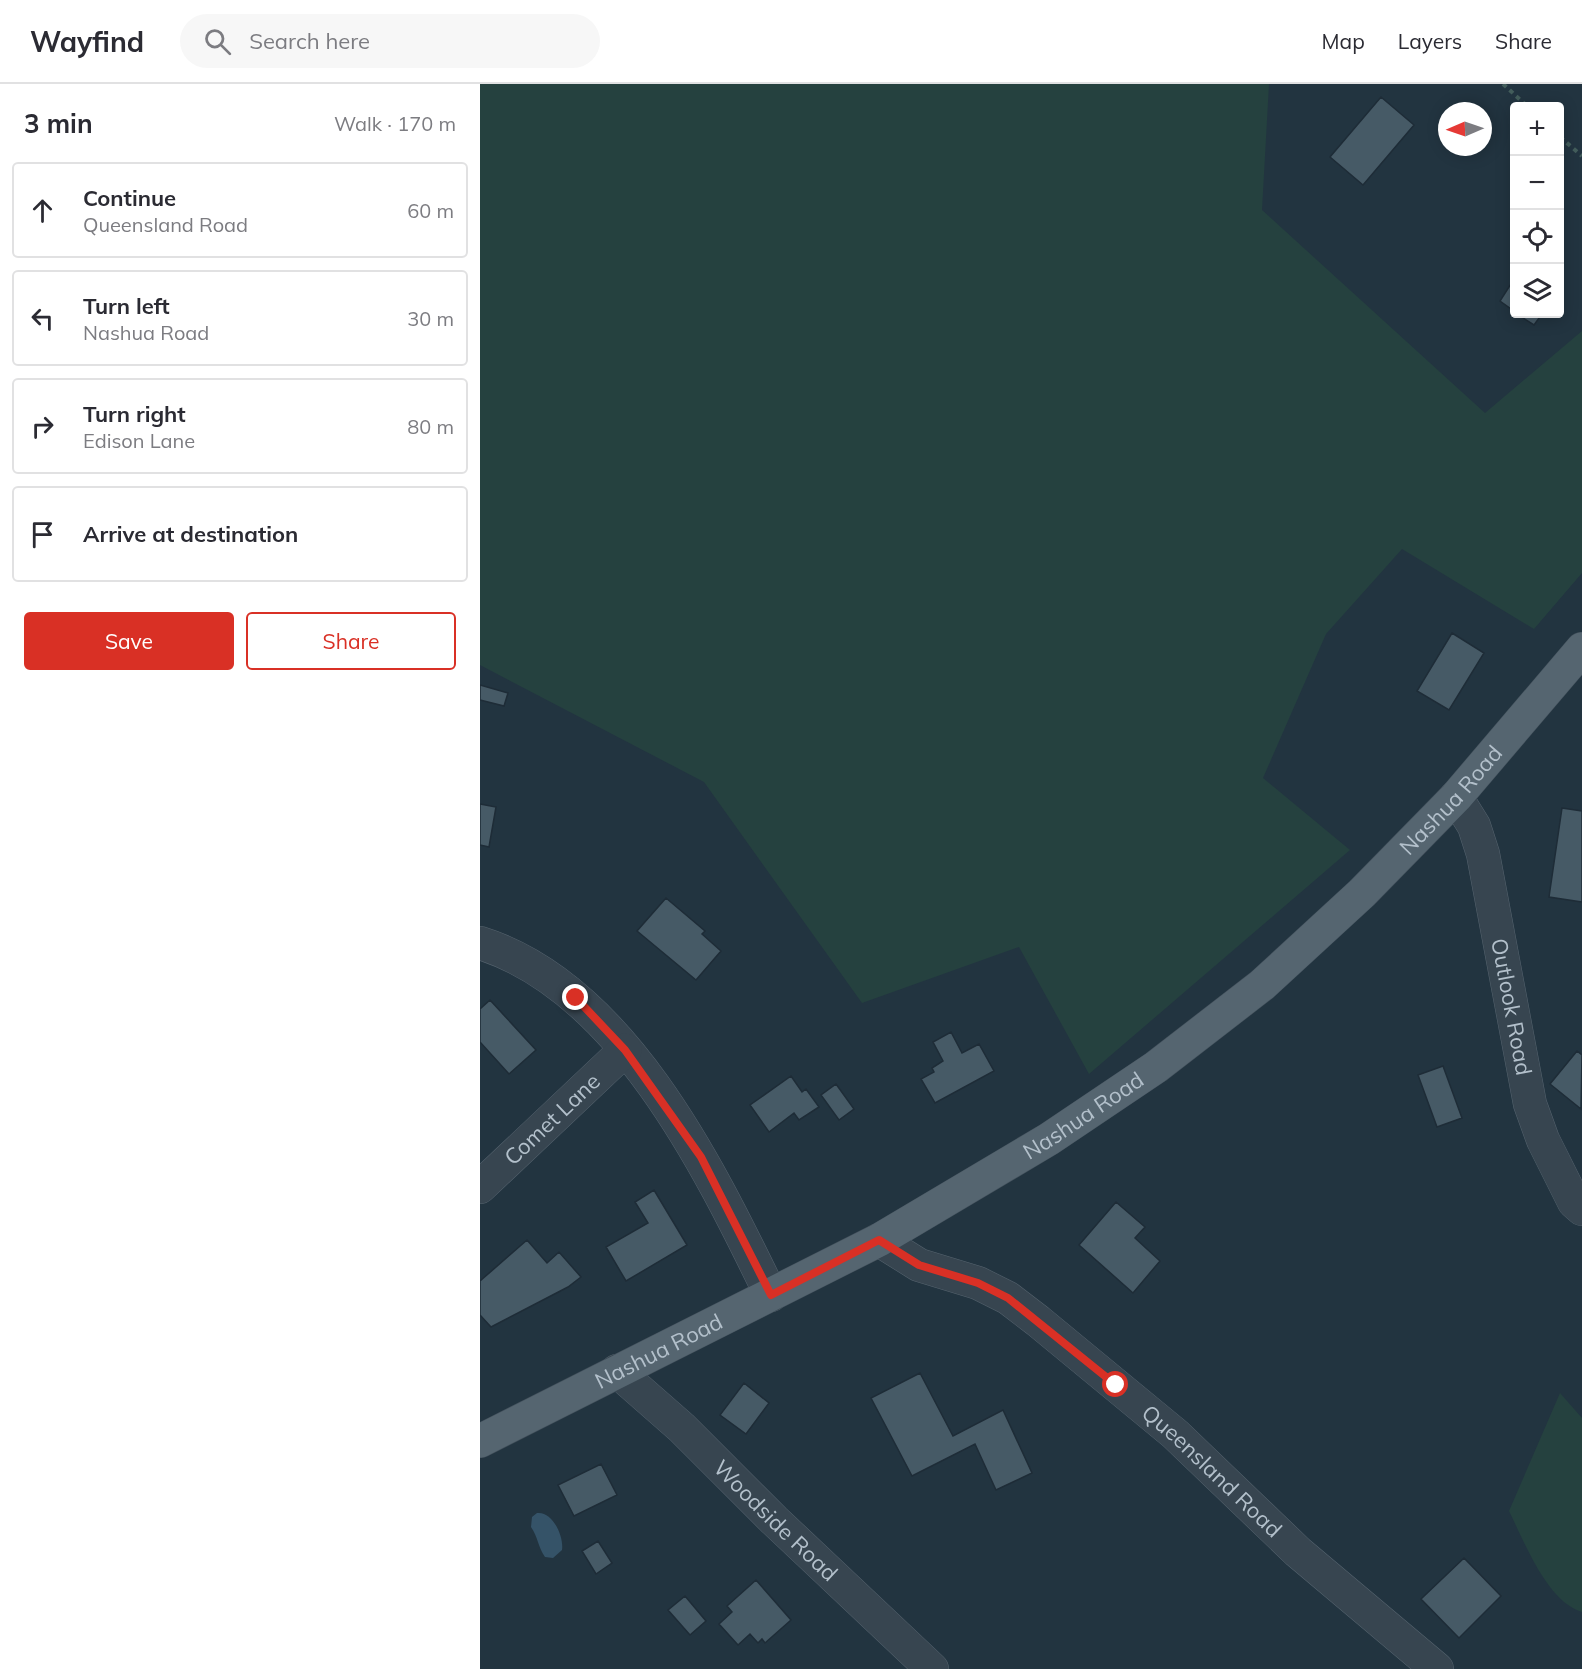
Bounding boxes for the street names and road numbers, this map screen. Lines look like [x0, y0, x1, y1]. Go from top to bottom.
street label: Nashua Road [1393, 739, 1508, 861]
street label: Outlook Road [1485, 936, 1538, 1078]
street label: Nashua Road [1018, 1065, 1149, 1165]
street label: Comet Lane [498, 1067, 606, 1171]
street label: Nashua Road [590, 1307, 727, 1395]
street label: Queensland Road [1136, 1399, 1288, 1543]
street label: Woodside Road [708, 1454, 844, 1587]

